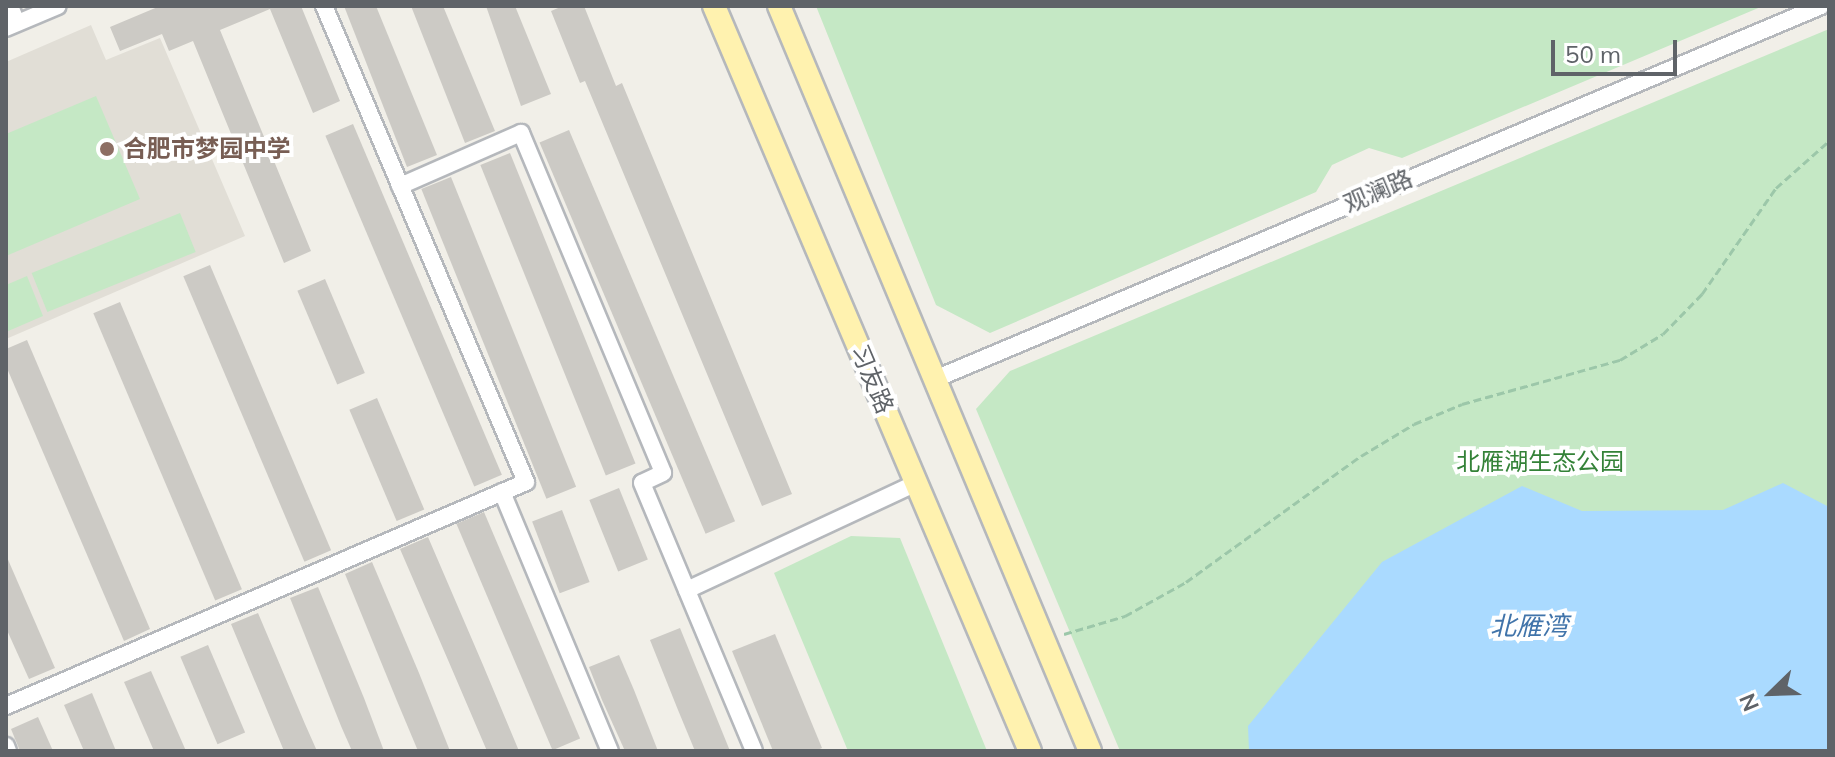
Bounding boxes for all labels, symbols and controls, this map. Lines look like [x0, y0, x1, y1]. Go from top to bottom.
scale bar [1555, 24, 1681, 74]
text: 50 m [1565, 39, 1621, 69]
place label: 合肥市梦园中学 [123, 135, 291, 163]
marker: 合肥市梦园中学 [98, 140, 116, 158]
street label: 观澜路 [1339, 164, 1417, 218]
street label: 习友路 [845, 340, 899, 418]
park label: 北雁湖生态公园 [1456, 448, 1624, 476]
water label: 北雁湾 [1490, 610, 1568, 642]
north arrow [1731, 653, 1811, 733]
text: N [1733, 689, 1765, 715]

